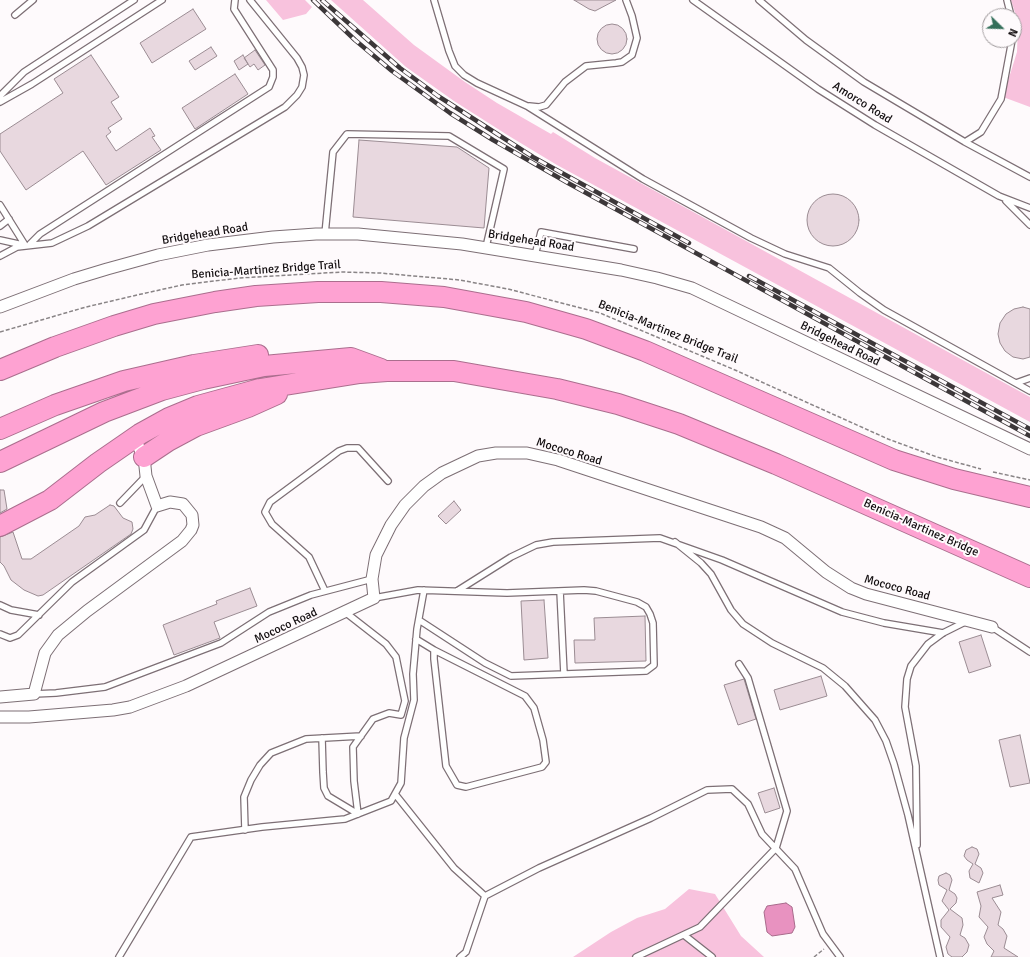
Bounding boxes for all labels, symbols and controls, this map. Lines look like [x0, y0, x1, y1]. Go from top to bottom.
north arrow [982, 8, 1022, 48]
text: N [1005, 26, 1020, 39]
street label: Amorco Road [830, 79, 894, 127]
street label: Bridgehead Road [161, 220, 249, 248]
street label: Bridgehead Road [487, 227, 575, 255]
street label: Benicia-Martinez Bridge Trail [191, 258, 341, 282]
street label: Benicia-Martinez Bridge Trail [596, 297, 740, 367]
street label: Bridgehead Road [798, 318, 882, 370]
street label: Mococo Road [534, 435, 604, 469]
street label: Benicia-Martinez Bridge [861, 496, 981, 560]
street label: Mococo Road [862, 572, 932, 604]
street label: Mococo Road [252, 605, 320, 647]

